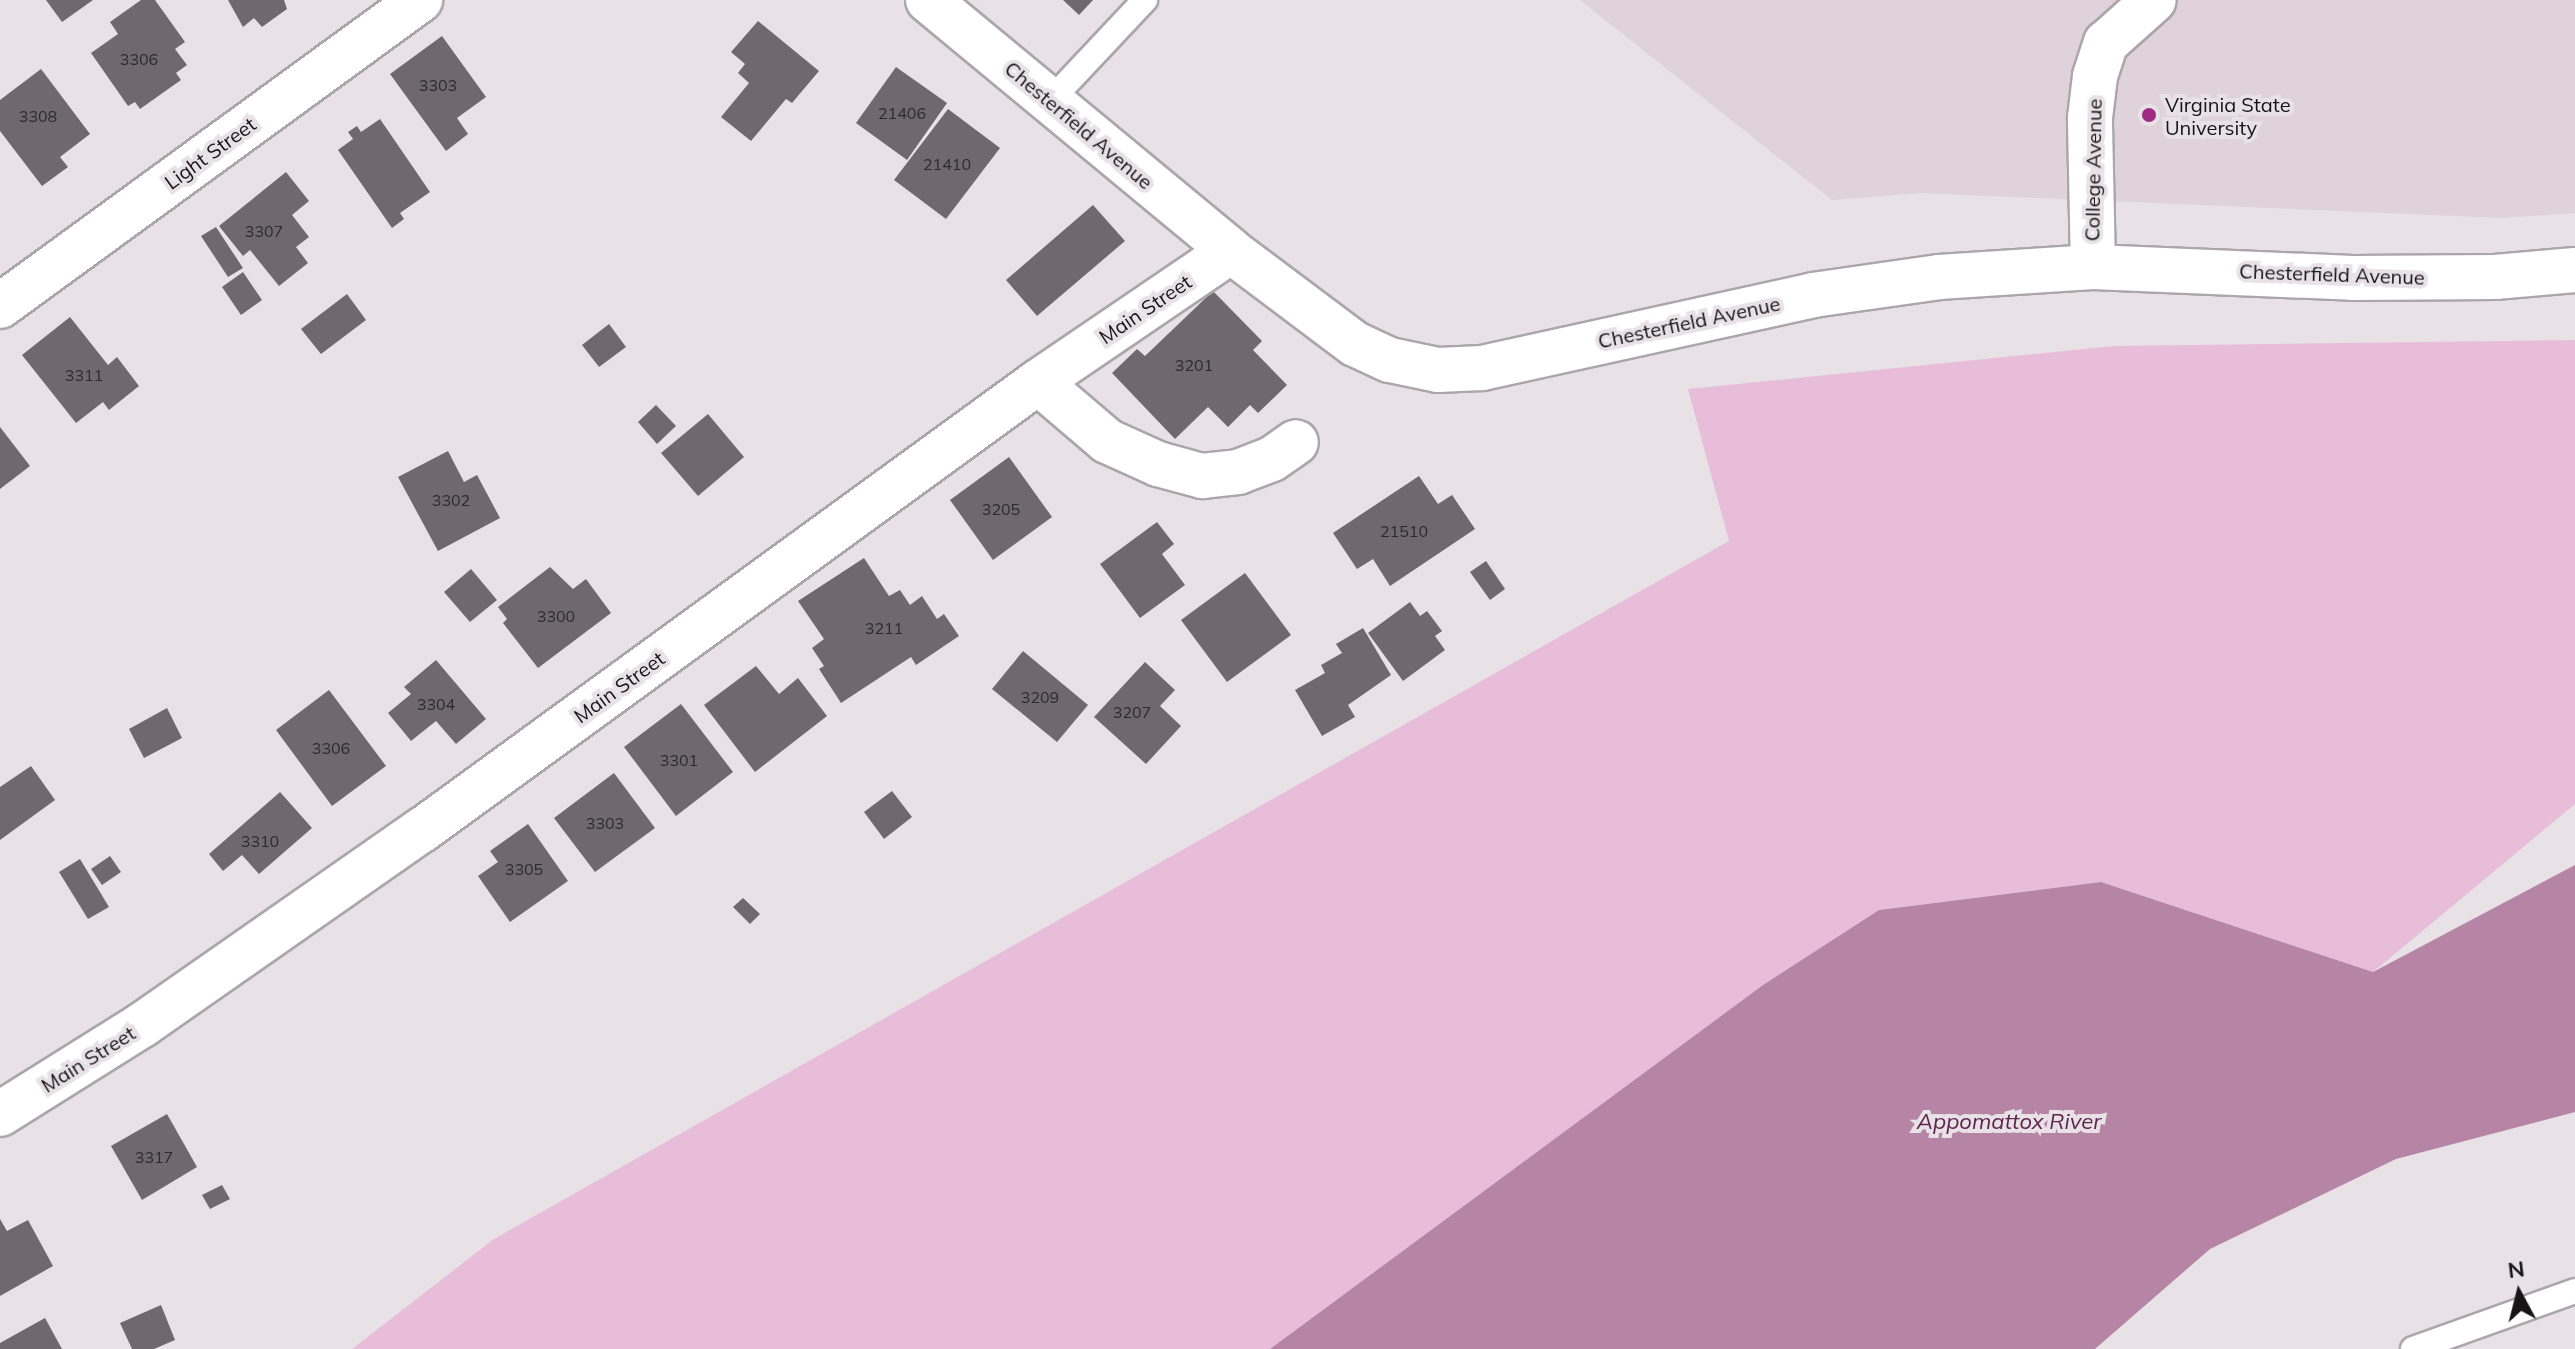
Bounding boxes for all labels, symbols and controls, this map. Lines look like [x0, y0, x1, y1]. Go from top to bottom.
house number: 3306 [120, 49, 158, 69]
street label: Chesterfield Avenue [1000, 56, 1158, 194]
house number: 3303 [419, 75, 457, 95]
place label: Virginia State University [2165, 92, 2291, 139]
street label: College Avenue [2080, 98, 2106, 242]
house number: 21406 [878, 103, 926, 123]
house number: 3308 [19, 106, 57, 126]
marker: Virginia State University [2140, 106, 2158, 124]
street label: Light Street [160, 112, 260, 194]
house number: 21410 [923, 154, 971, 174]
house number: 3307 [245, 221, 283, 241]
street label: Chesterfield Avenue [2239, 259, 2425, 289]
street label: Main Street [1094, 269, 1196, 349]
street label: Chesterfield Avenue [1596, 291, 1782, 353]
house number: 3201 [1175, 355, 1213, 375]
house number: 3311 [65, 365, 103, 385]
house number: 3302 [432, 490, 470, 510]
house number: 3205 [982, 499, 1020, 519]
house number: 21510 [1380, 521, 1428, 541]
house number: 3300 [537, 606, 575, 626]
house number: 3211 [865, 618, 903, 638]
street label: Main Street [569, 646, 669, 728]
house number: 3209 [1021, 687, 1059, 707]
house number: 3304 [417, 694, 455, 714]
house number: 3207 [1113, 702, 1151, 722]
house number: 3306 [312, 738, 350, 758]
house number: 3301 [660, 750, 698, 770]
house number: 3303 [586, 813, 624, 833]
house number: 3310 [241, 831, 279, 851]
house number: 3305 [505, 859, 543, 879]
street label: Main Street [37, 1021, 139, 1097]
water label: Appomattox River [1917, 1109, 2101, 1135]
house number: 3317 [135, 1147, 173, 1167]
north arrow [2479, 1253, 2559, 1333]
text: N [2506, 1254, 2526, 1284]

